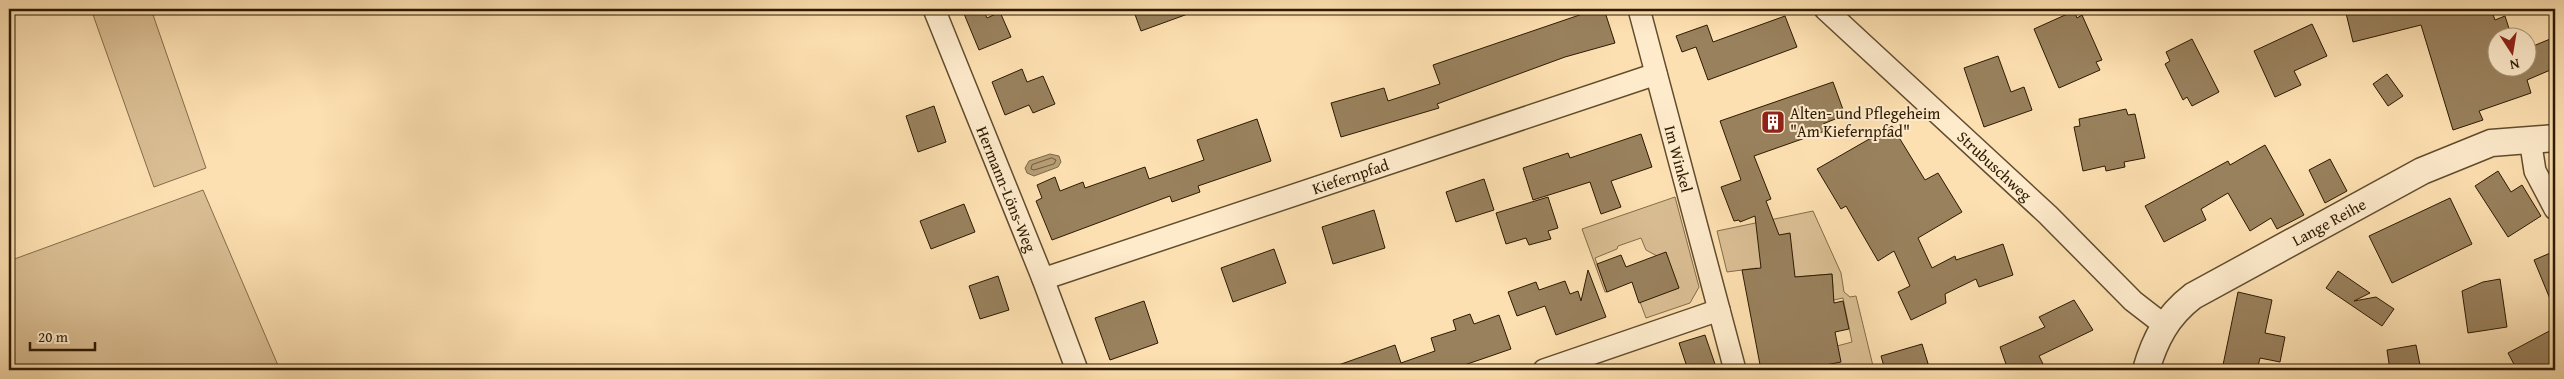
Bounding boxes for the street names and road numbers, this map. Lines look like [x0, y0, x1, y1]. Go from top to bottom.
street label: Hermann-Löns-Weg [970, 122, 1043, 256]
street label: Im Winkel [1658, 123, 1699, 195]
street label: Strubuschweg [1952, 125, 2038, 207]
street label: Kiefernpfad [1309, 152, 1392, 200]
street label: Lange Reihe [2287, 192, 2370, 252]

